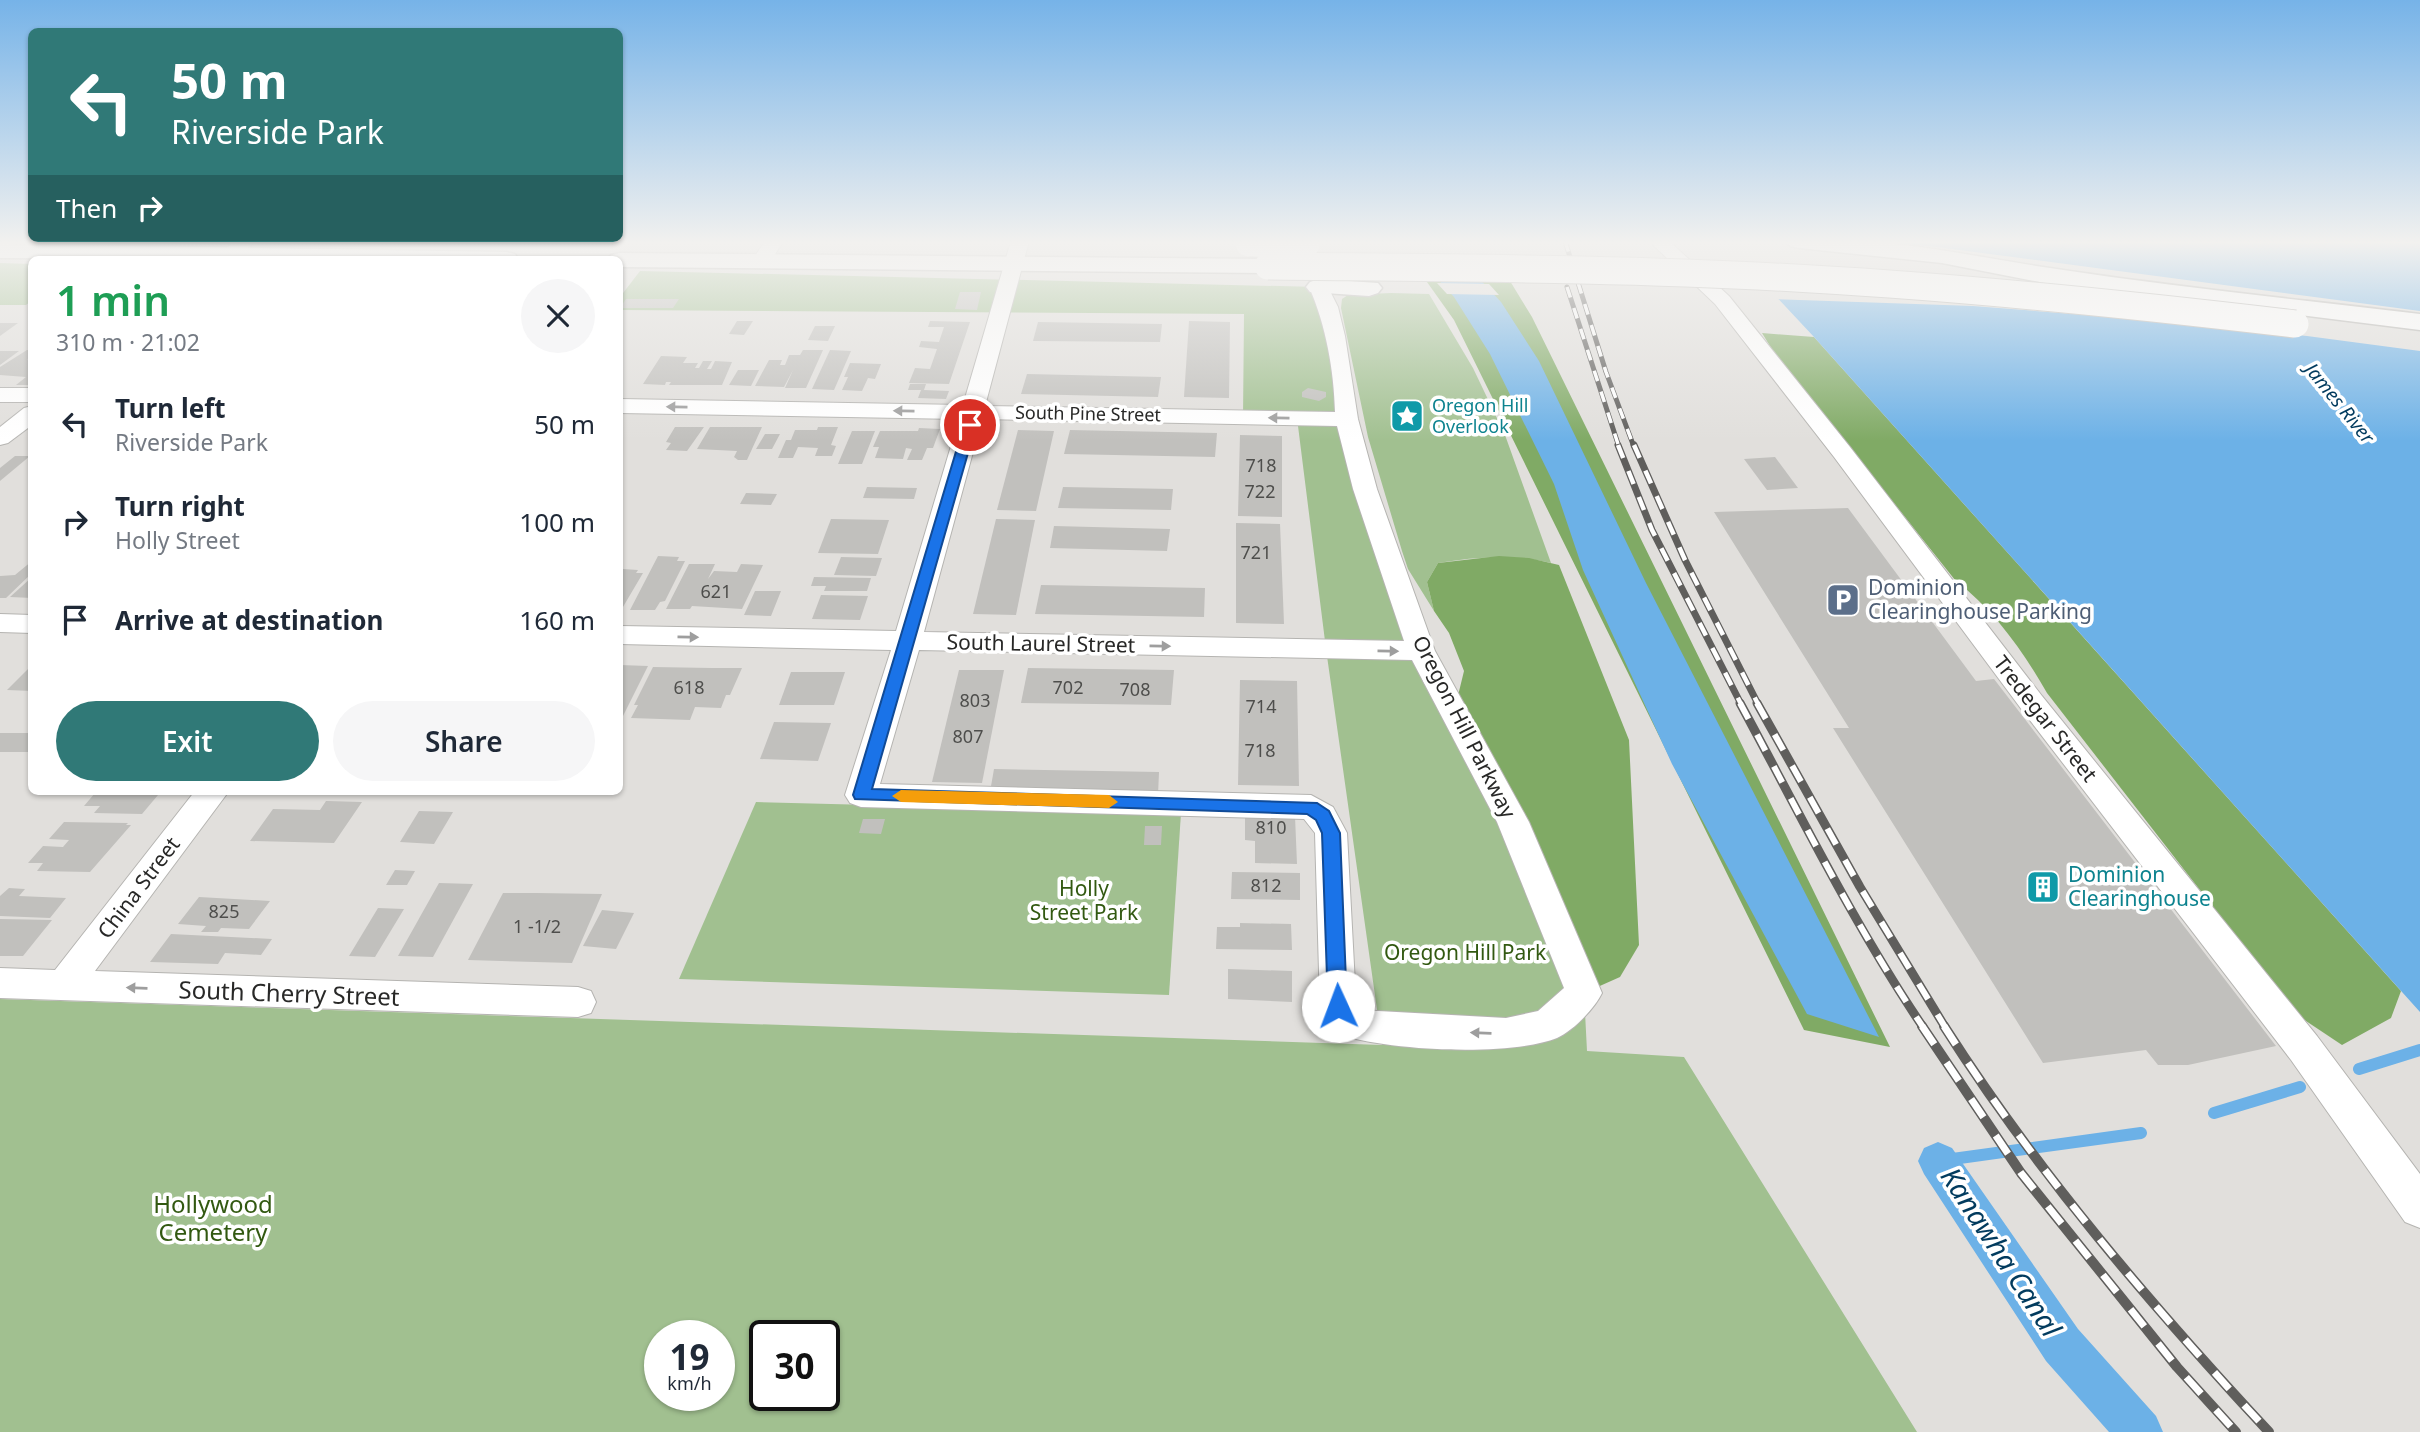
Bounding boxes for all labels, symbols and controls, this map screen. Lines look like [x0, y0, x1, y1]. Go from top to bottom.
text: 50 m [171, 47, 288, 113]
icon: left [56, 56, 147, 147]
text: Riverside Park [171, 110, 384, 153]
icon: right [131, 189, 169, 227]
text: Then [56, 190, 117, 226]
text: 1 min [56, 271, 170, 328]
button: close [521, 279, 595, 353]
text: 310 m · 21:02 [56, 326, 200, 358]
water label: James River [2298, 355, 2382, 450]
text: Turn left [115, 390, 226, 426]
place label: Oregon Hill Overlook [1432, 393, 1528, 438]
pin [940, 395, 1000, 455]
place icon: Oregon Hill Overlook [1388, 397, 1426, 435]
street label: South Pine Street [1015, 400, 1162, 426]
one-way arrow [666, 401, 688, 413]
icon: left [56, 405, 94, 443]
one-way arrow [893, 405, 915, 417]
text: 50 m [534, 406, 595, 442]
icon: arrive [951, 406, 989, 444]
one-way arrow [1267, 412, 1289, 424]
text: Riverside Park [115, 426, 268, 458]
house number: 718 [1246, 453, 1276, 477]
house number: 722 [1245, 479, 1275, 503]
text: Turn right [115, 488, 245, 524]
icon: right [56, 503, 94, 541]
text: 100 m [519, 504, 595, 540]
text: Holly Street [115, 524, 240, 556]
house number: 721 [1241, 540, 1271, 564]
place label: Dominion Clearinghouse Parking [1868, 573, 2092, 625]
house number: 621 [701, 579, 731, 603]
parking icon: Dominion Clearinghouse Parking [1824, 581, 1862, 619]
icon: arrive [56, 601, 94, 639]
text: Arrive at destination [115, 602, 384, 638]
text: 160 m [519, 602, 595, 638]
street label: South Laurel Street [946, 627, 1136, 659]
one-way arrow [677, 631, 699, 643]
street label: Oregon Hill Parkway [1407, 631, 1523, 823]
one-way arrow [1149, 640, 1171, 652]
one-way arrow [1377, 645, 1399, 656]
street label: Tredegar Street [1988, 650, 2104, 788]
house number: 618 [674, 675, 704, 699]
house number: 702 [1053, 675, 1083, 699]
house number: 708 [1120, 677, 1150, 701]
house number: 803 [960, 688, 990, 712]
house number: 714 [1246, 694, 1276, 718]
button: Exit [56, 701, 319, 781]
button: Share [333, 701, 595, 781]
house number: 807 [953, 724, 983, 748]
house number: 718 [1245, 738, 1275, 762]
house number: 810 [1256, 815, 1286, 839]
street label: China Street [91, 831, 186, 944]
place label: Dominion Clearinghouse [2068, 860, 2211, 912]
building icon: Dominion Clearinghouse [2024, 868, 2062, 906]
house number: 812 [1251, 873, 1281, 897]
park label: Holly Street Park [1030, 874, 1139, 926]
house number: 825 [209, 899, 239, 923]
house number: 1 -1/2 [513, 914, 561, 938]
park label: Oregon Hill Park [1384, 938, 1547, 966]
position arrow [1301, 969, 1375, 1043]
street label: South Cherry Street [178, 972, 400, 1013]
one-way arrow [126, 982, 148, 993]
one-way arrow [1470, 1027, 1492, 1038]
water label: Kanawha Canal [1933, 1159, 2071, 1344]
park label: Hollywood Cemetery [153, 1187, 273, 1248]
speed limit sign: 30 [749, 1320, 840, 1411]
text: 19 [669, 1333, 710, 1380]
text: km/h [667, 1371, 712, 1395]

